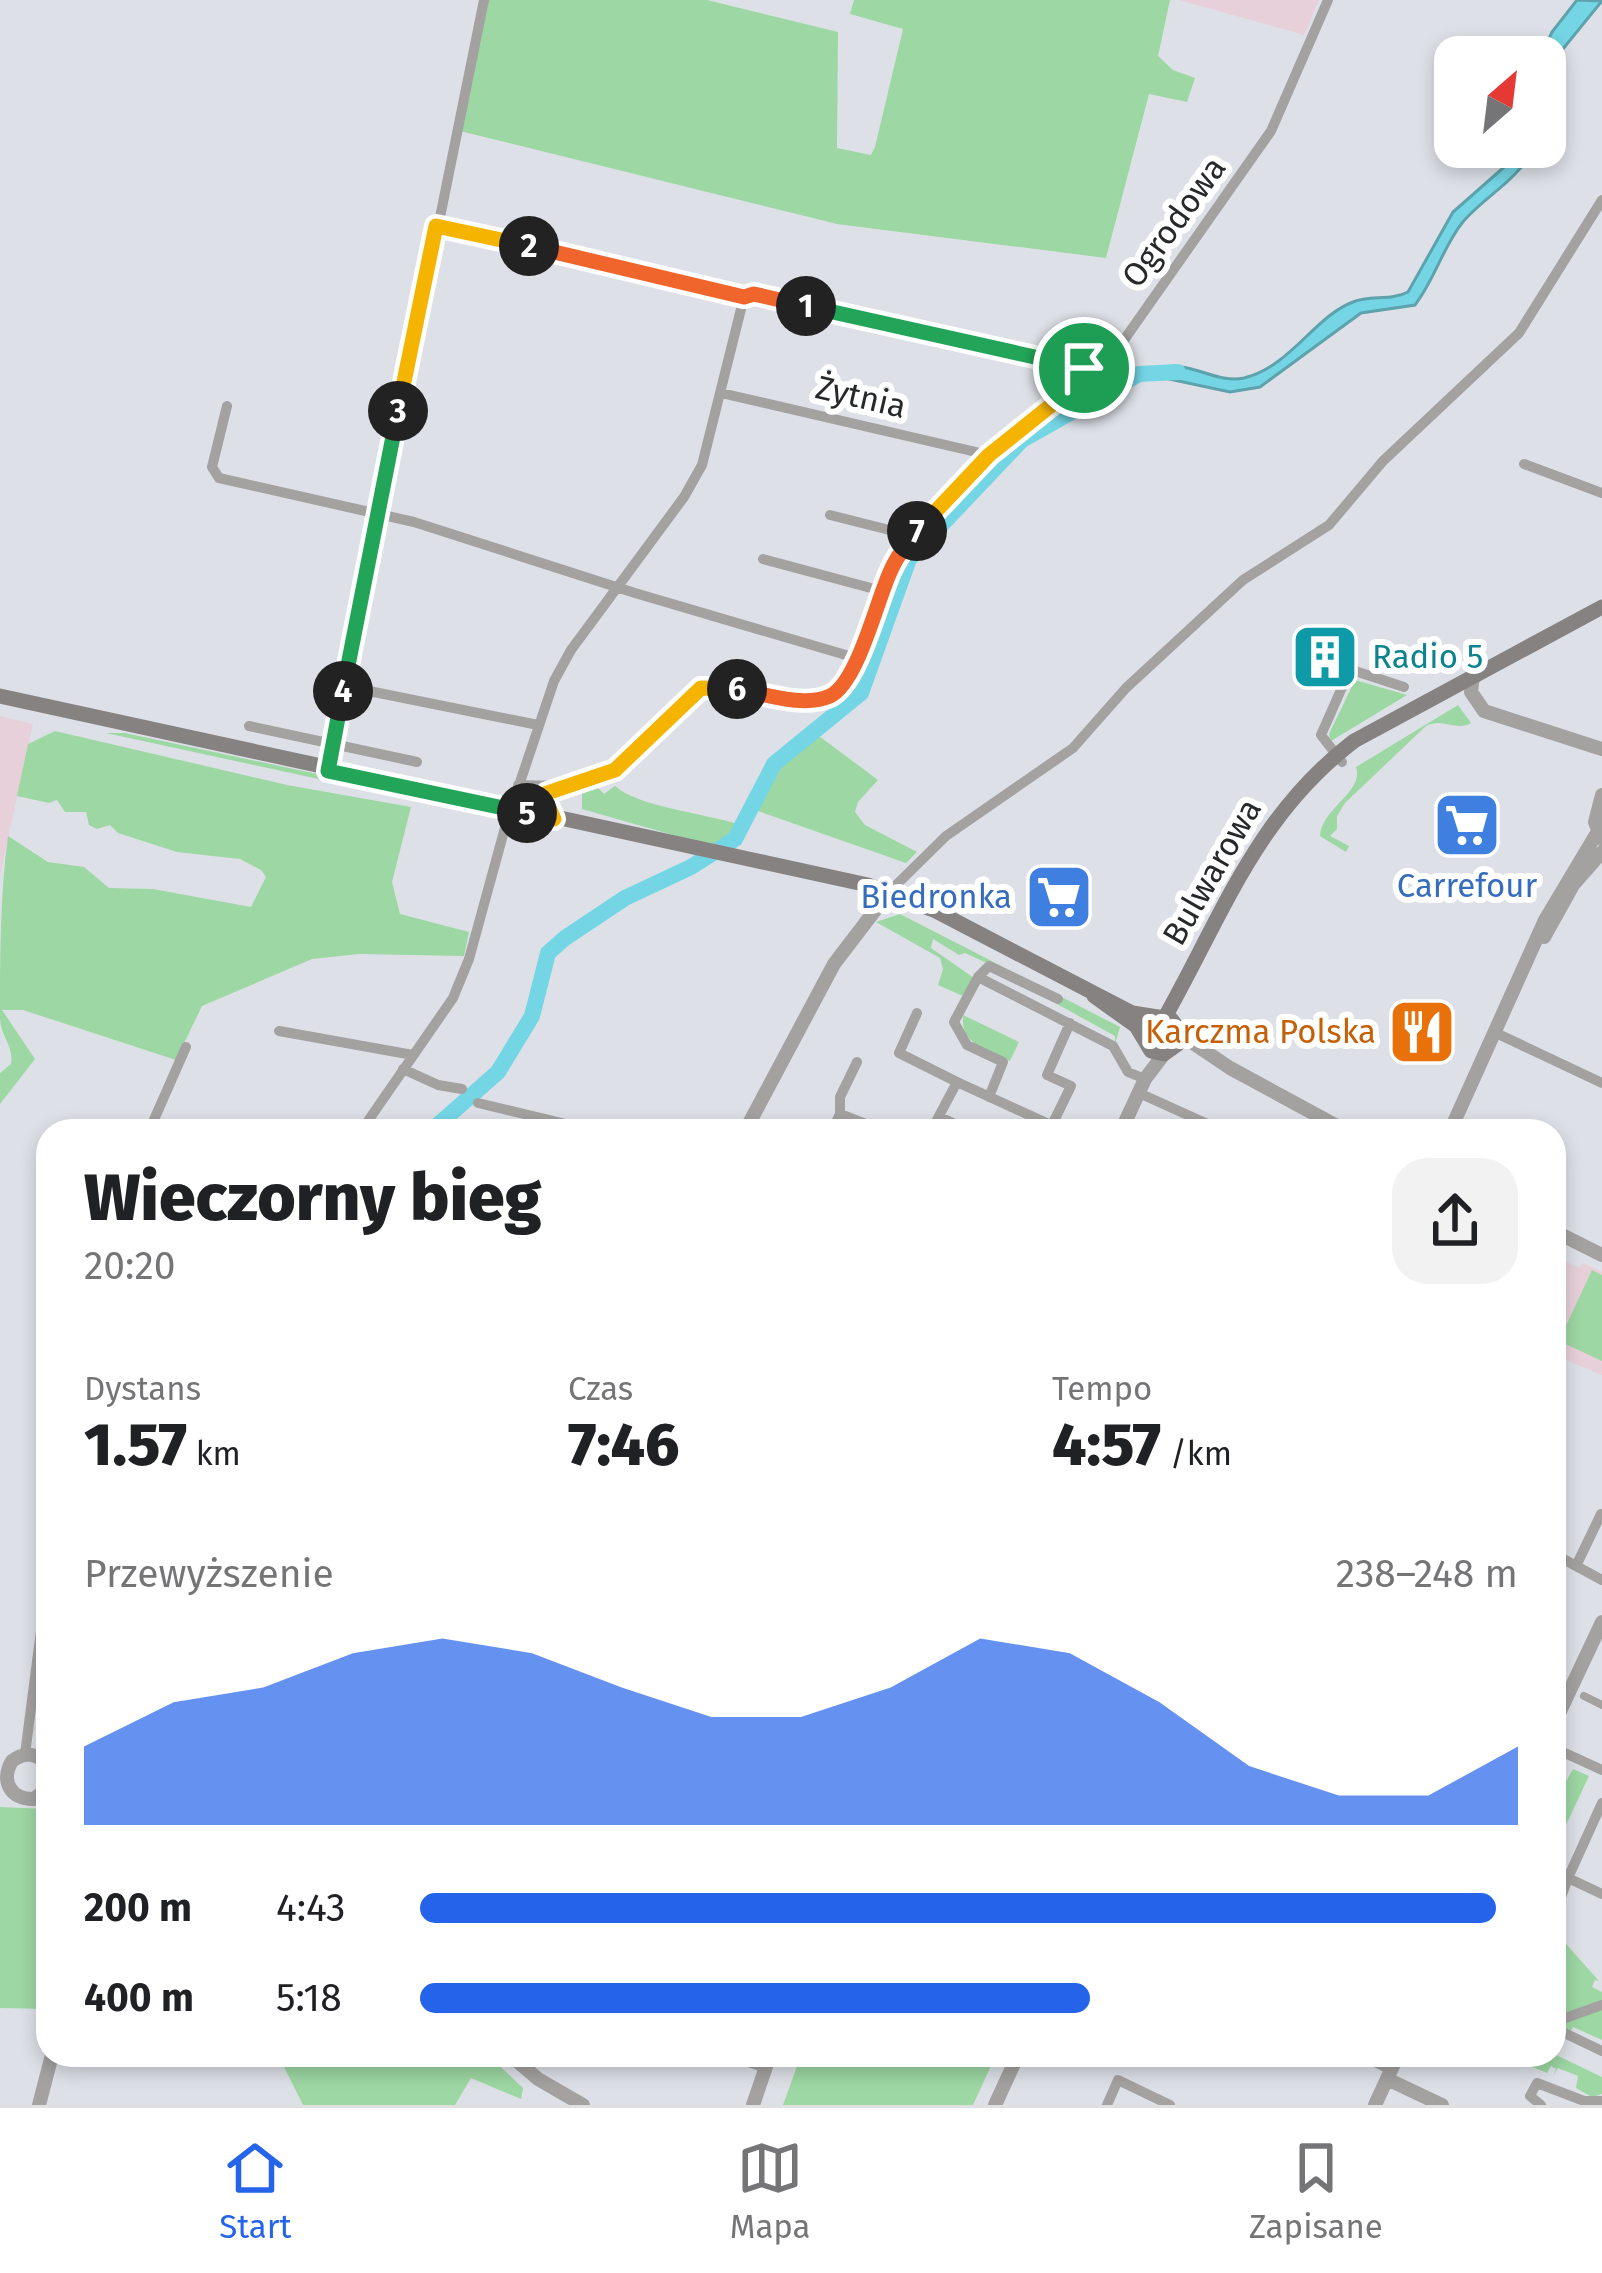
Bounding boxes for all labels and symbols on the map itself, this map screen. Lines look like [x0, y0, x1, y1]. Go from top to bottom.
north arrow [1434, 36, 1566, 168]
street label: Ogrodowa [1113, 149, 1235, 295]
pin: 2 [499, 216, 559, 276]
pin: 1 [776, 276, 836, 336]
pin [1033, 317, 1135, 419]
street label: Żytnia [812, 367, 910, 427]
pin: 3 [368, 381, 428, 441]
pin: 7 [887, 501, 947, 561]
building icon: Radio 5 [1290, 622, 1360, 692]
place label: Radio 5 [1372, 637, 1483, 677]
pin: 6 [707, 659, 767, 719]
pin: 4 [313, 661, 373, 721]
pin: 5 [497, 783, 557, 843]
supermarket icon: Carrefour [1432, 790, 1502, 860]
street label: Bulwarowa [1154, 792, 1270, 952]
supermarket icon: Biedronka [1024, 862, 1094, 932]
place label: Carrefour [1397, 866, 1538, 906]
place label: Biedronka [860, 877, 1012, 917]
restaurant icon: Karczma Polska [1387, 997, 1457, 1067]
place label: Karczma Polska [1145, 1012, 1376, 1052]

